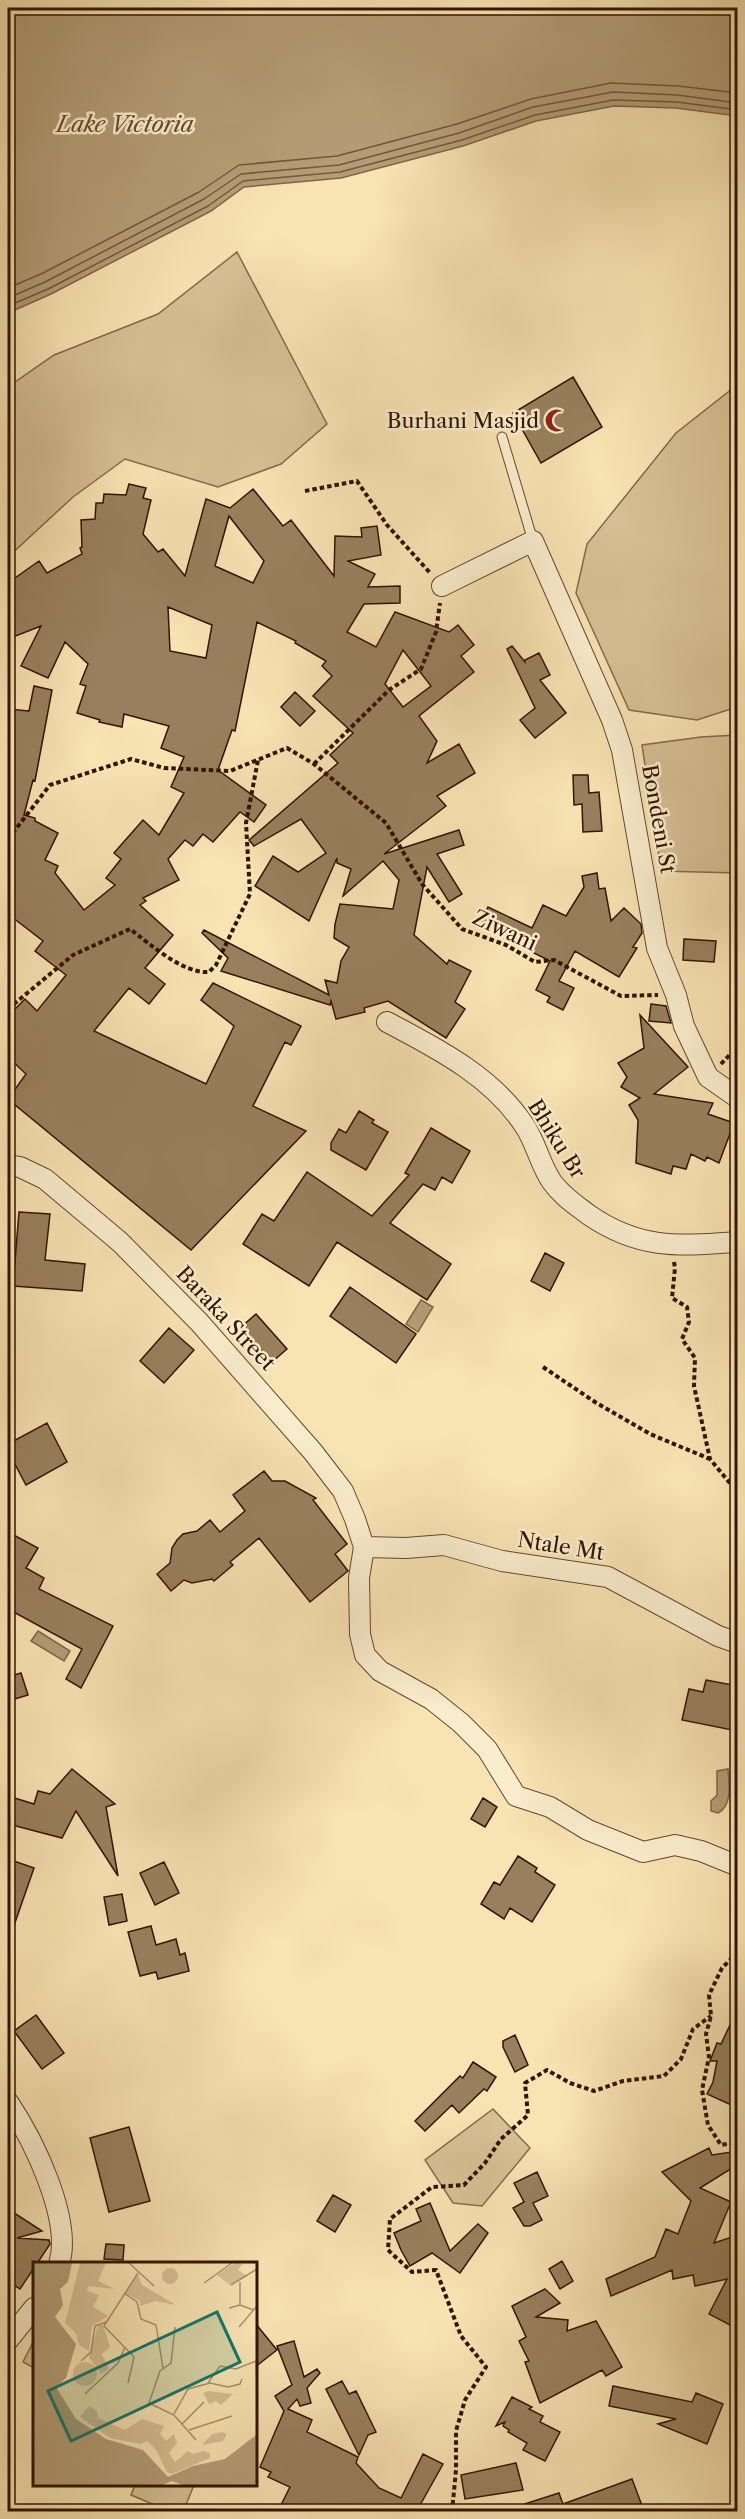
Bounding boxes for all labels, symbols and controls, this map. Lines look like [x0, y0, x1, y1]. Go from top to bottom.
water label: Lake Victoria [54, 111, 194, 138]
mosque icon: Burhani Masjid [544, 407, 570, 433]
place label: Burhani Masjid [387, 408, 539, 433]
street label: Bondeni St [637, 762, 681, 876]
street label: Ziwani [469, 904, 541, 956]
street label: Bhiku Br [523, 1095, 591, 1183]
street label: Baraka Street [171, 1261, 281, 1376]
street label: Ntale Mt [516, 1527, 607, 1565]
inset map [33, 2262, 256, 2486]

